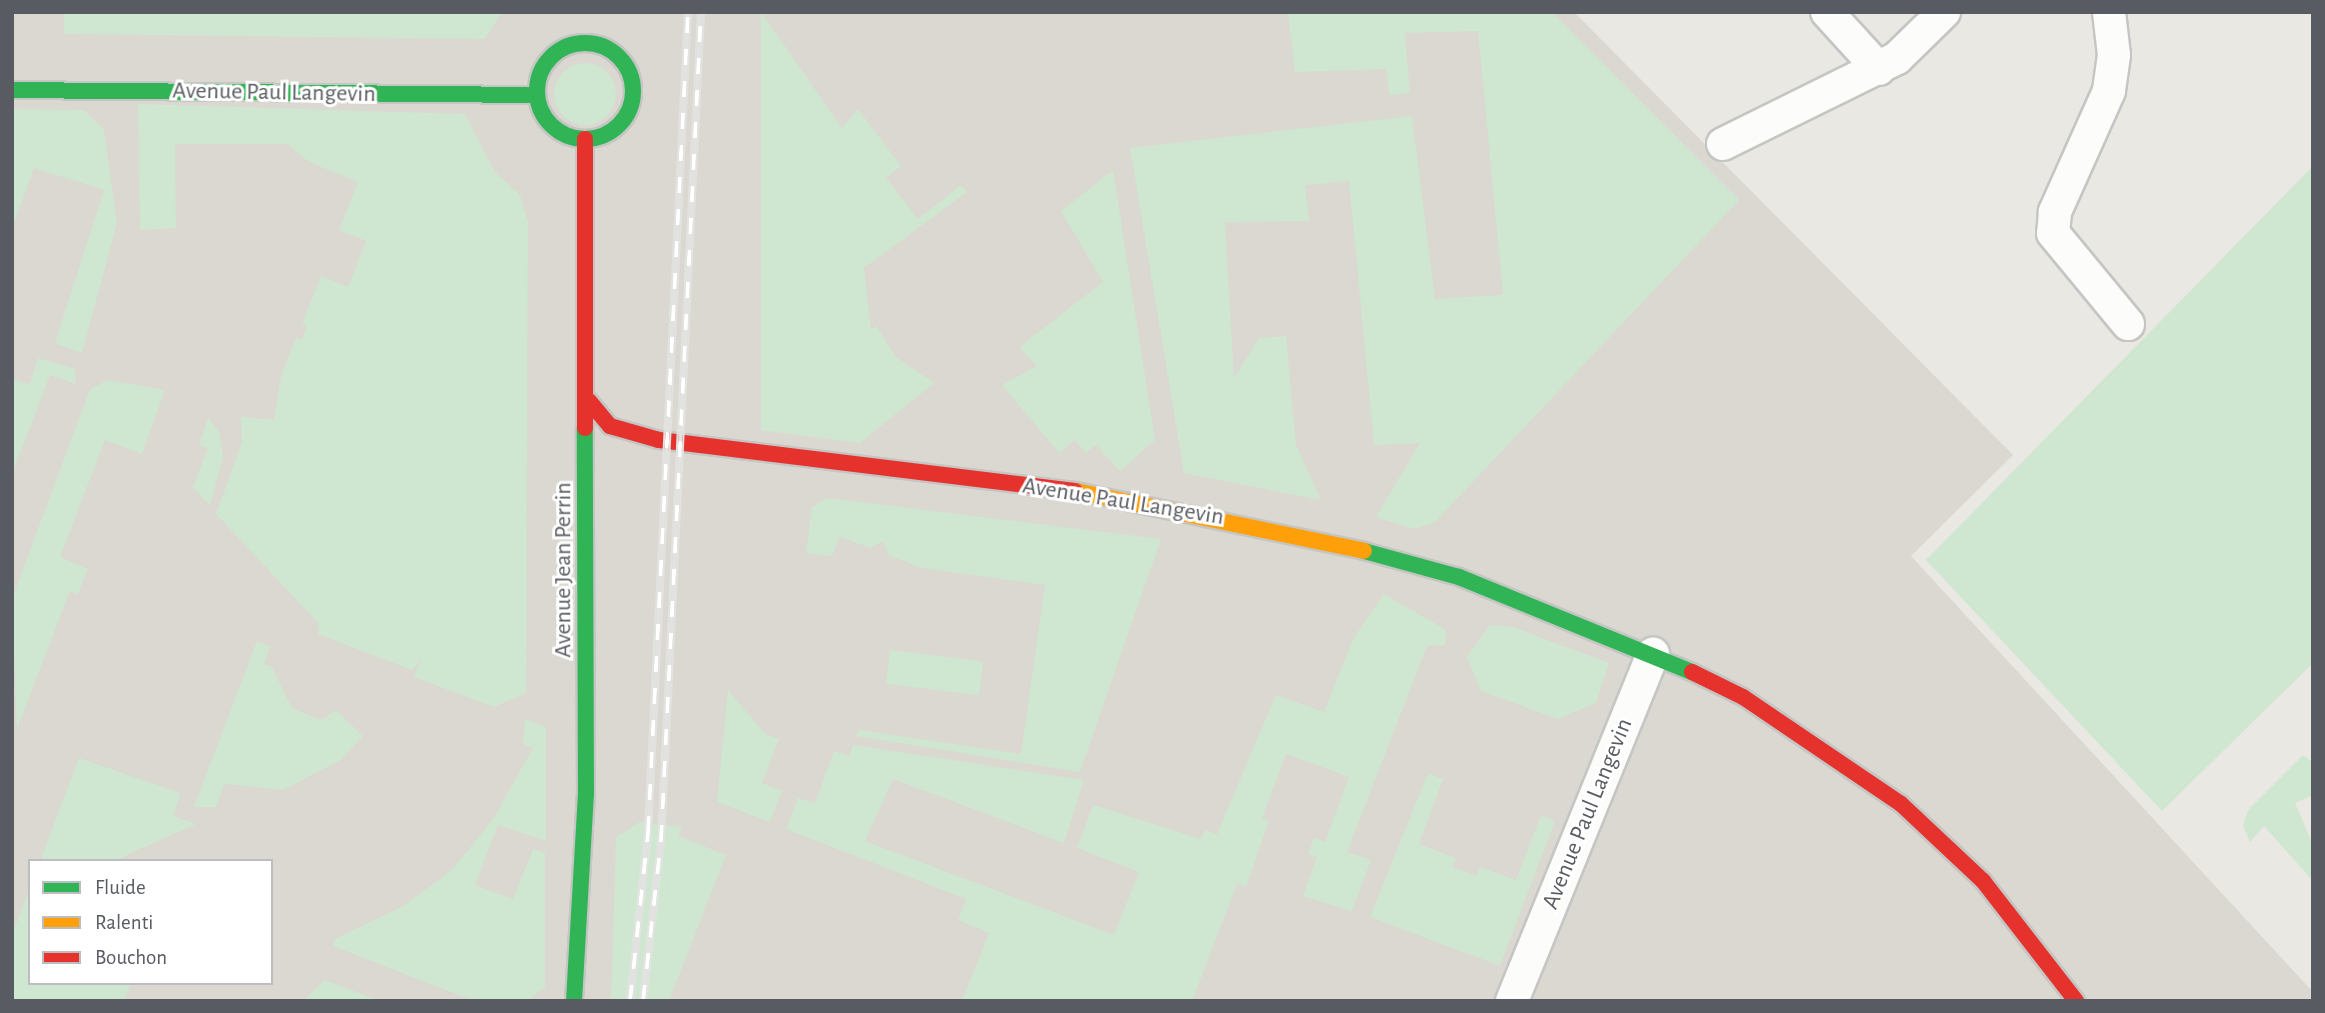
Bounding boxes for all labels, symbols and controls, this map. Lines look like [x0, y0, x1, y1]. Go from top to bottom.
street label: Avenue Paul Langevin [172, 77, 376, 109]
street label: Avenue Paul Langevin [1020, 472, 1226, 532]
street label: Avenue Jean Perrin [550, 482, 578, 658]
street label: Avenue Paul Langevin [1537, 714, 1639, 914]
legend [28, 859, 273, 985]
text: Fluide [95, 877, 146, 898]
text: Ralenti [95, 912, 153, 933]
text: Bouchon [95, 947, 167, 968]

